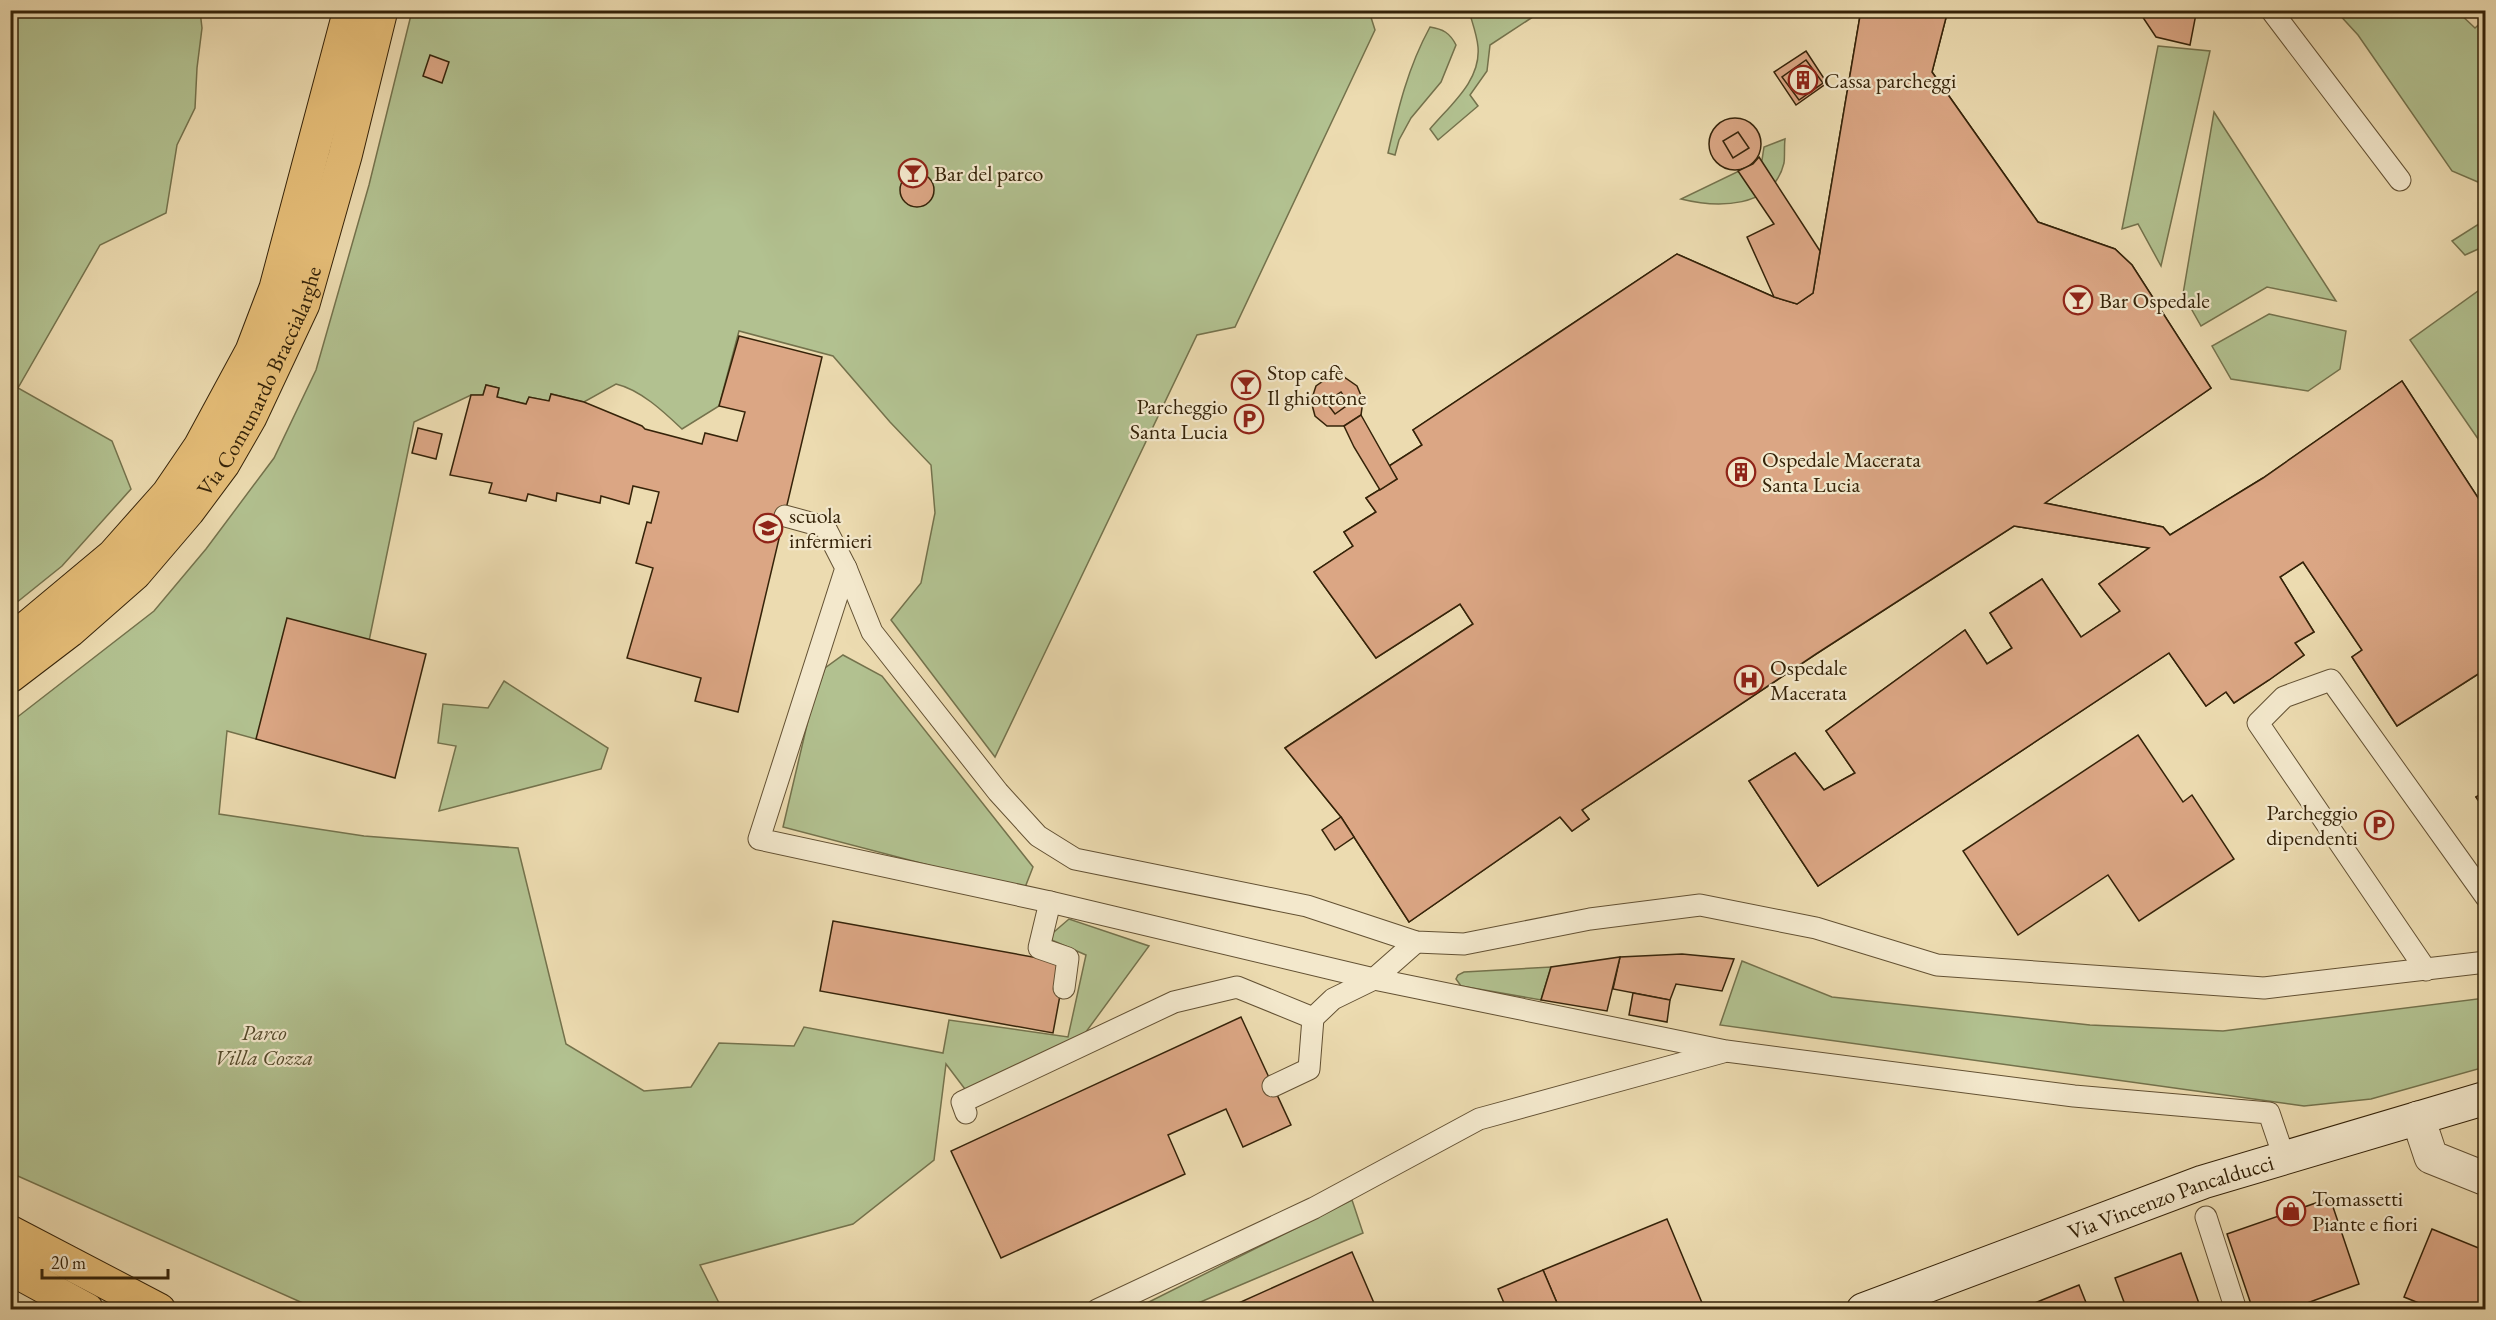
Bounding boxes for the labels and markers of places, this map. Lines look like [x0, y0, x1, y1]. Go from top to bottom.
building icon: Cassa parcheggi [1787, 64, 1819, 96]
place label: Cassa parcheggi [1824, 66, 1956, 95]
bar icon: Bar del parco [897, 157, 929, 189]
place label: Bar del parco [934, 159, 1043, 188]
bar icon: Bar Ospedale [2062, 284, 2094, 316]
place label: Bar Ospedale [2099, 286, 2210, 315]
place label: Stop cafè Il ghiottone [1267, 358, 1367, 412]
bar icon: Stop cafè Il ghiottone [1230, 369, 1262, 401]
place label: Parcheggio Santa Lucia [1130, 392, 1228, 446]
parking icon: Parcheggio Santa Lucia [1233, 403, 1265, 435]
place label: Ospedale Macerata Santa Lucia [1762, 445, 1921, 499]
building icon: Ospedale Macerata Santa Lucia [1725, 456, 1757, 488]
place label: scuola infermieri [789, 501, 872, 555]
school or university icon: scuola infermieri [752, 512, 784, 544]
place label: Ospedale Macerata [1770, 653, 1848, 707]
hospital icon: Ospedale Macerata [1733, 664, 1765, 696]
place label: Parcheggio dipendenti [2266, 798, 2358, 852]
parking icon: Parcheggio dipendenti [2363, 809, 2395, 841]
place label: Tomassetti Piante e fiori [2312, 1184, 2418, 1238]
shop icon: Tomassetti Piante e fiori [2275, 1195, 2307, 1227]

